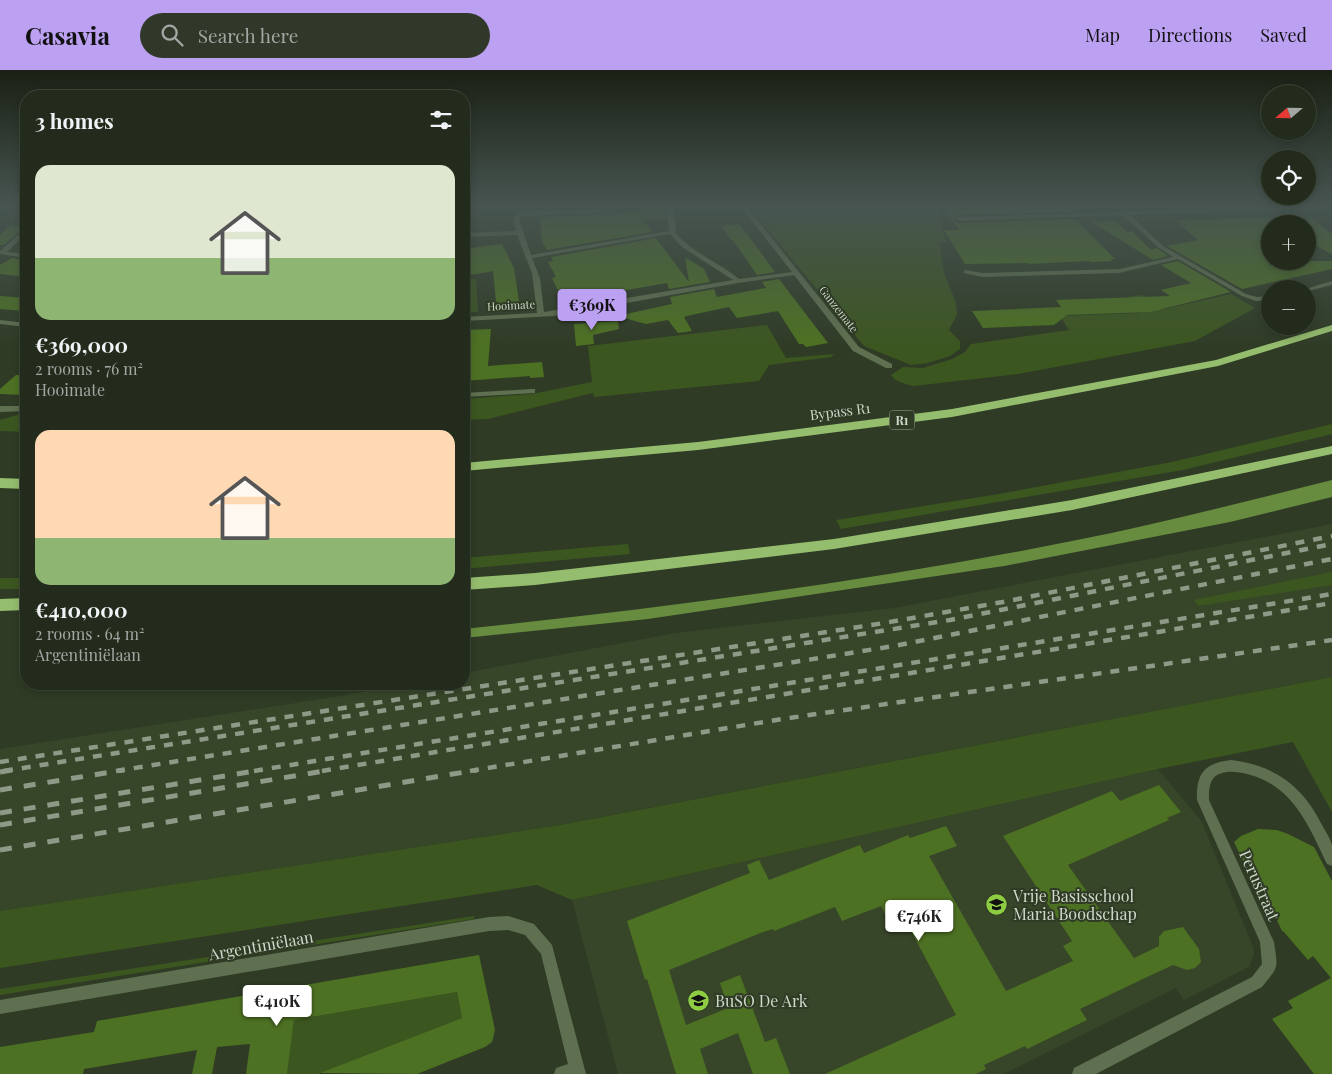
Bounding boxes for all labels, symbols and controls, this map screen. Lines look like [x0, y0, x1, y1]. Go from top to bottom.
search box [140, 13, 490, 58]
text: Casavia [25, 19, 110, 51]
icon: search [158, 21, 186, 49]
text: Search here [198, 22, 298, 48]
text: Map [1085, 23, 1120, 47]
text: Directions [1148, 23, 1232, 47]
text: Saved [1260, 23, 1307, 47]
north arrow [1261, 85, 1316, 140]
map controls [1261, 85, 1316, 335]
text: 3 homes [35, 106, 114, 134]
icon: filters [427, 106, 455, 134]
button: locate [1261, 150, 1316, 205]
icon: home [200, 198, 290, 288]
button: + [1261, 215, 1316, 270]
button: − [1261, 280, 1316, 335]
street label: Ganzemate [816, 283, 862, 336]
pin: €369K [557, 288, 627, 331]
text: €369K [568, 294, 616, 315]
street label: Hooimate [487, 296, 536, 314]
text: €369,000 [35, 330, 128, 358]
text: 2 rooms · 76 m² [35, 358, 143, 379]
text: Hooimate [35, 379, 105, 400]
street label: Bypass R1 [809, 398, 871, 424]
road number: R1 [890, 410, 914, 430]
icon: home [200, 463, 290, 553]
text: €410,000 [35, 595, 127, 623]
text: 2 rooms · 64 m² [35, 623, 144, 644]
text: Argentiniëlaan [35, 644, 141, 665]
street label: Perustraat [1235, 846, 1285, 924]
place label: Vrije Basisschool Maria Boodschap [1012, 885, 1137, 924]
school or university icon: Vrije Basisschool Maria Boodschap [985, 892, 1009, 916]
pin: €746K [884, 900, 954, 942]
text: €746K [896, 905, 942, 926]
street label: Argentiniëlaan [206, 925, 315, 965]
pin: €410K [242, 984, 312, 1027]
school or university icon: BuSO De Ark [687, 988, 711, 1012]
text: €410K [254, 990, 300, 1011]
place label: BuSO De Ark [715, 990, 808, 1011]

